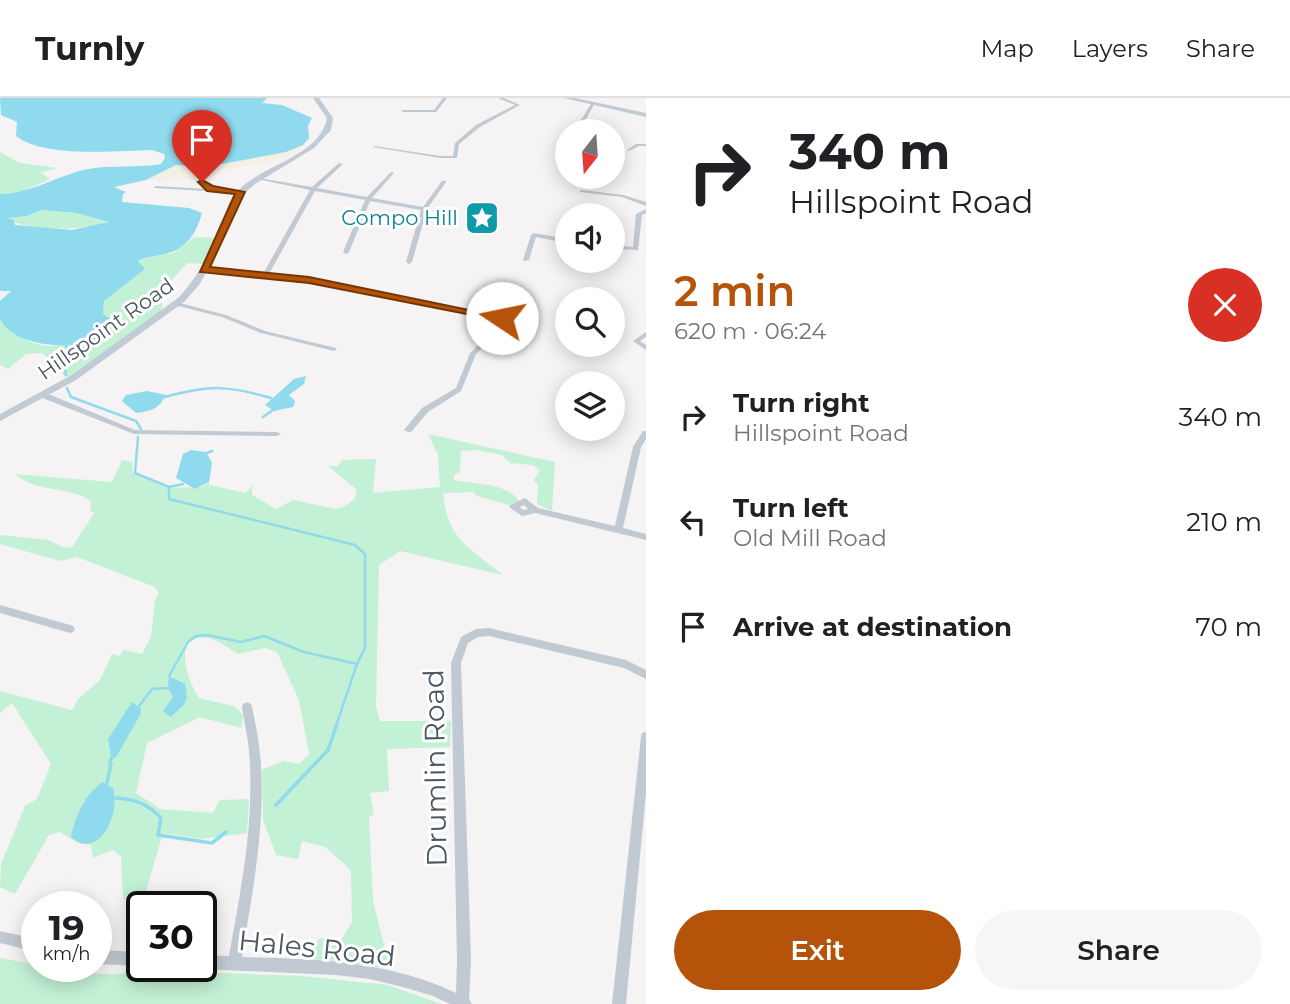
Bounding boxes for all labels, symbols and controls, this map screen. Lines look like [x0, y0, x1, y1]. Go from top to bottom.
text: Turnly [35, 28, 144, 68]
text: Map [980, 34, 1034, 63]
text: Layers [1072, 34, 1148, 63]
text: Share [1186, 34, 1255, 63]
pin [172, 110, 232, 182]
north arrow [555, 119, 625, 189]
map controls [555, 119, 625, 441]
icon: arrive [183, 121, 221, 159]
text: 340 m [789, 122, 950, 181]
icon: right [674, 126, 765, 217]
text: Hillspoint Road [789, 182, 1034, 221]
place icon: Compo Hill [463, 199, 501, 237]
button: sound [555, 203, 625, 273]
place label: Compo Hill [341, 205, 458, 230]
text: 2 min [674, 265, 795, 317]
button: close [1188, 268, 1262, 342]
street label: Hillspoint Road [33, 272, 179, 385]
position arrow [465, 281, 539, 355]
button: search [555, 287, 625, 357]
text: 620 m · 06:24 [674, 317, 826, 345]
button: layers [555, 371, 625, 441]
text: Turn right [733, 387, 869, 419]
icon: right [674, 398, 712, 436]
text: 340 m [1179, 401, 1262, 433]
text: Hillspoint Road [733, 419, 909, 447]
text: Turn left [733, 492, 849, 524]
icon: left [674, 503, 712, 541]
text: 210 m [1186, 506, 1262, 538]
text: Old Mill Road [733, 524, 887, 552]
icon: arrive [674, 608, 712, 646]
text: Arrive at destination [733, 611, 1012, 643]
text: 70 m [1196, 611, 1262, 643]
street label: Drumlin Road [416, 669, 454, 867]
speed limit sign: 30 [126, 891, 217, 982]
text: 19 [48, 906, 85, 949]
button: Exit [674, 910, 961, 990]
button: Share [975, 910, 1262, 990]
street label: Hales Road [237, 923, 397, 973]
text: km/h [42, 943, 91, 965]

